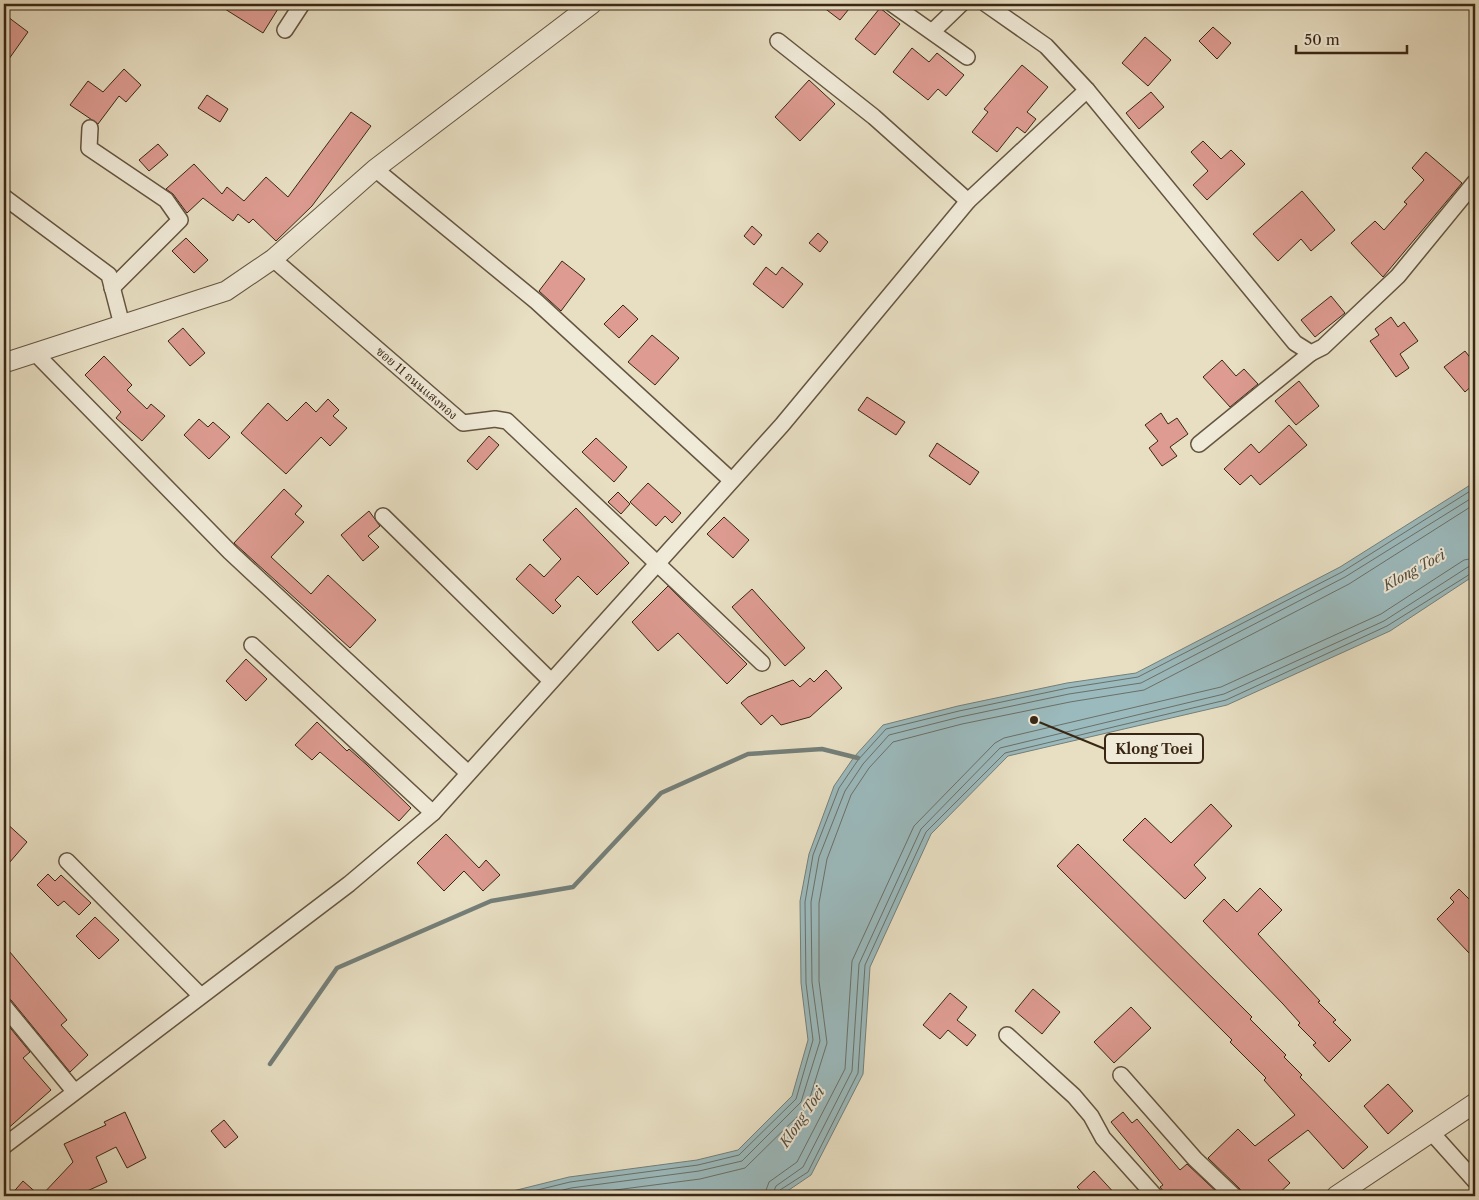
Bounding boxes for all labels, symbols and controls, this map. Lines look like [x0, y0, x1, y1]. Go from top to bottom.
scale bar [1296, 22, 1408, 54]
text: 50 m [1304, 30, 1340, 49]
street label: ซอย 11 ถนนแสงทอง [373, 344, 461, 422]
water label: Klong Toei [1379, 545, 1450, 595]
callout: Klong Toei [1105, 734, 1203, 763]
text: Klong Toei [1115, 740, 1193, 758]
water label: Klong Toei [775, 1082, 830, 1151]

